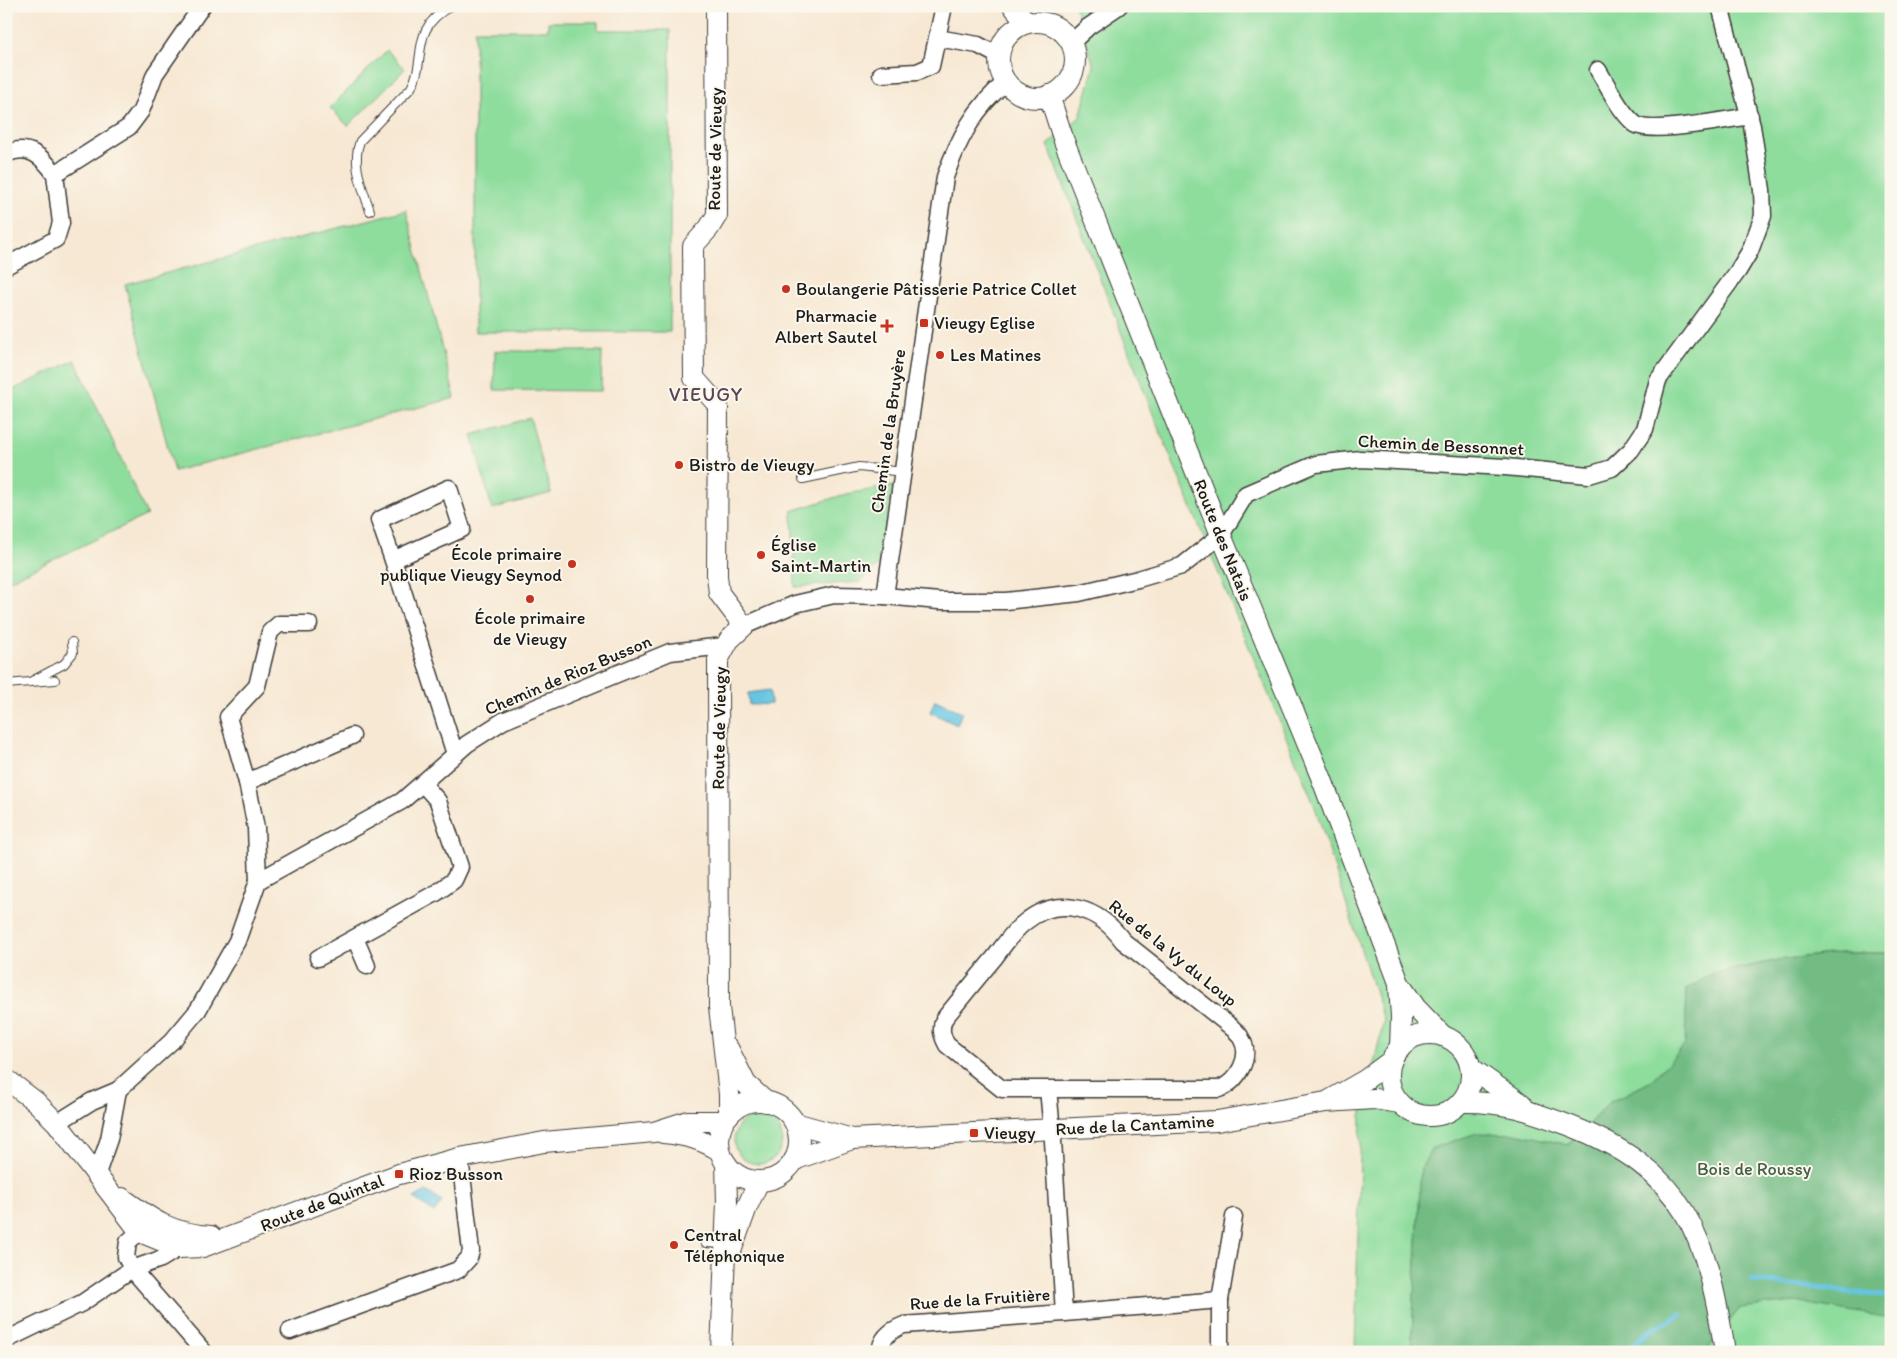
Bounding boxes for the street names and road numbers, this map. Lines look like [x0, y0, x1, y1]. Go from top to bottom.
street label: Route de Vieugy [703, 87, 727, 211]
street label: Chemin de la Bruyère [866, 348, 910, 514]
street label: Chemin de Bessonnet [1357, 430, 1525, 460]
street label: Route des Natais [1189, 476, 1257, 604]
street label: Chemin de Rioz Busson [481, 630, 655, 720]
street label: Route de Vieugy [707, 666, 731, 790]
street label: Rue de la Vy du Loup [1104, 895, 1242, 1012]
street label: Rue de la Cantamine [1055, 1110, 1215, 1140]
street label: Route de Quintal [257, 1169, 387, 1237]
street label: Rue de la Fruitière [909, 1283, 1051, 1315]

